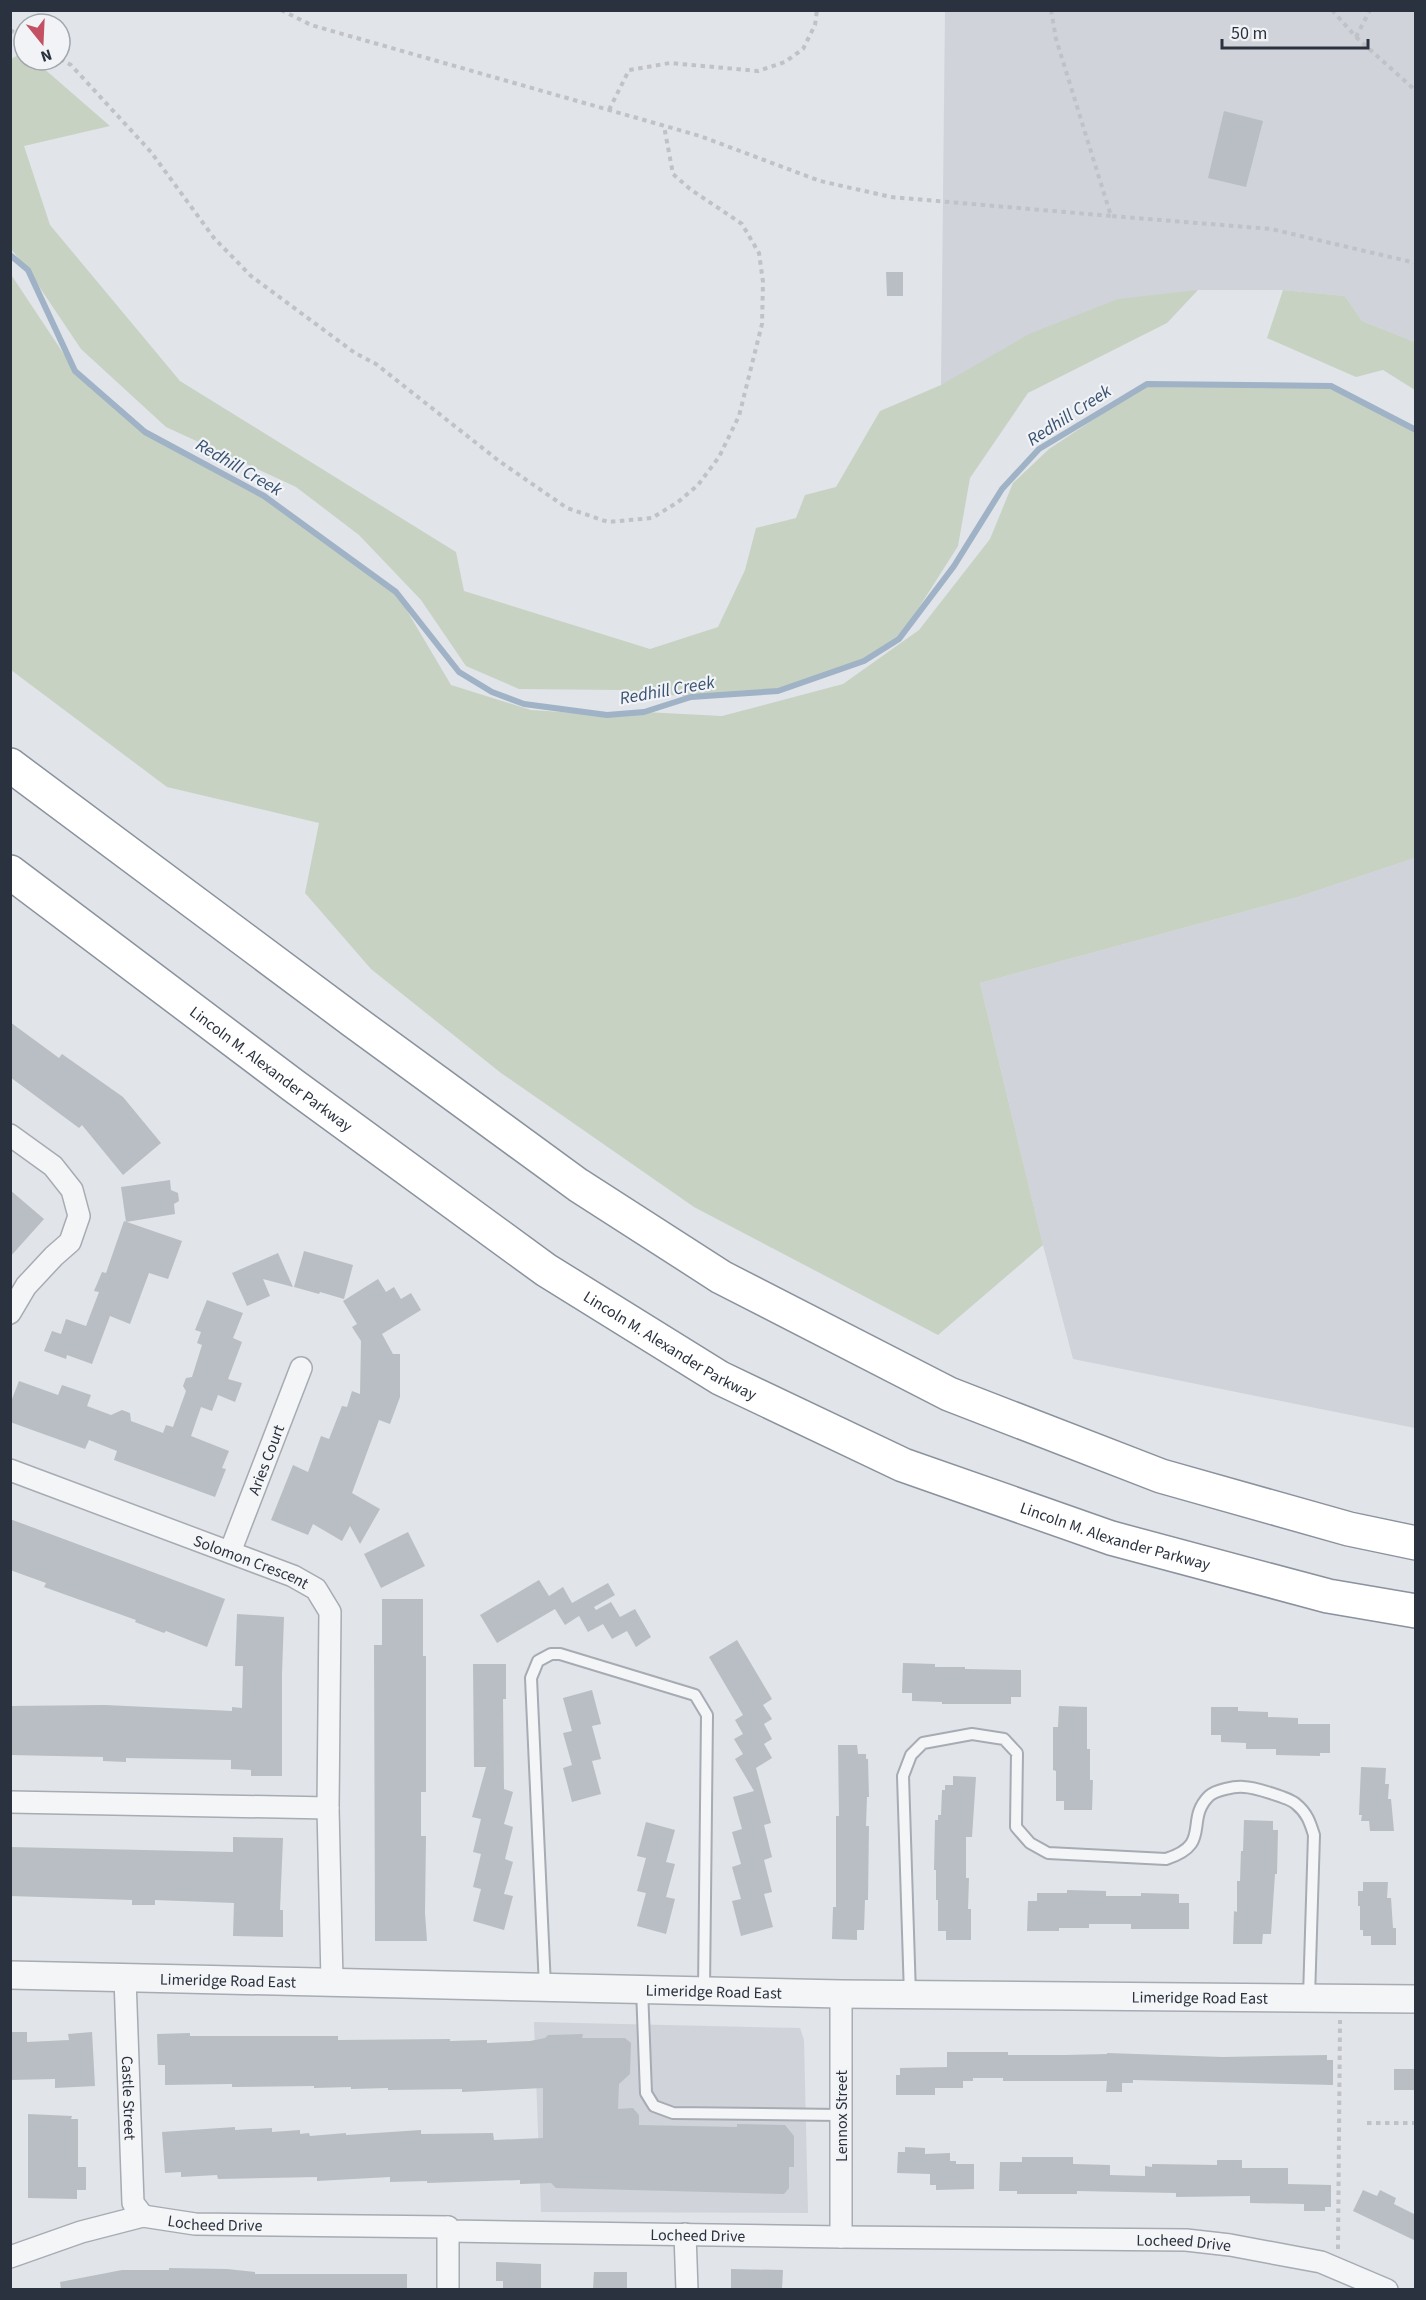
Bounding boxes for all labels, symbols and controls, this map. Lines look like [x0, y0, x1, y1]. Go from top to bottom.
north arrow [12, 12, 72, 72]
scale bar [1222, 12, 1368, 50]
text: 50 m [1231, 21, 1267, 46]
text: N [38, 43, 55, 67]
water label: Redhill Creek [1022, 379, 1117, 452]
water label: Redhill Creek [191, 433, 287, 502]
water label: Redhill Creek [618, 670, 717, 711]
street label: Lincoln M. Alexander Parkway [185, 1001, 357, 1137]
street label: Lincoln M. Alexander Parkway [579, 1286, 760, 1406]
street label: Aries Court [243, 1421, 290, 1498]
street label: Lincoln M. Alexander Parkway [1017, 1497, 1213, 1576]
street label: Solomon Crescent [190, 1530, 313, 1595]
street label: Limeridge Road East [160, 1968, 297, 1994]
street label: Limeridge Road East [645, 1980, 783, 2005]
street label: Limeridge Road East [1132, 1987, 1269, 2010]
street label: Castle Street [116, 2055, 141, 2141]
street label: Lennox Street [831, 2069, 853, 2162]
street label: Locheed Drive [166, 2210, 263, 2237]
street label: Locheed Drive [650, 2224, 746, 2248]
street label: Locheed Drive [1136, 2230, 1232, 2257]

